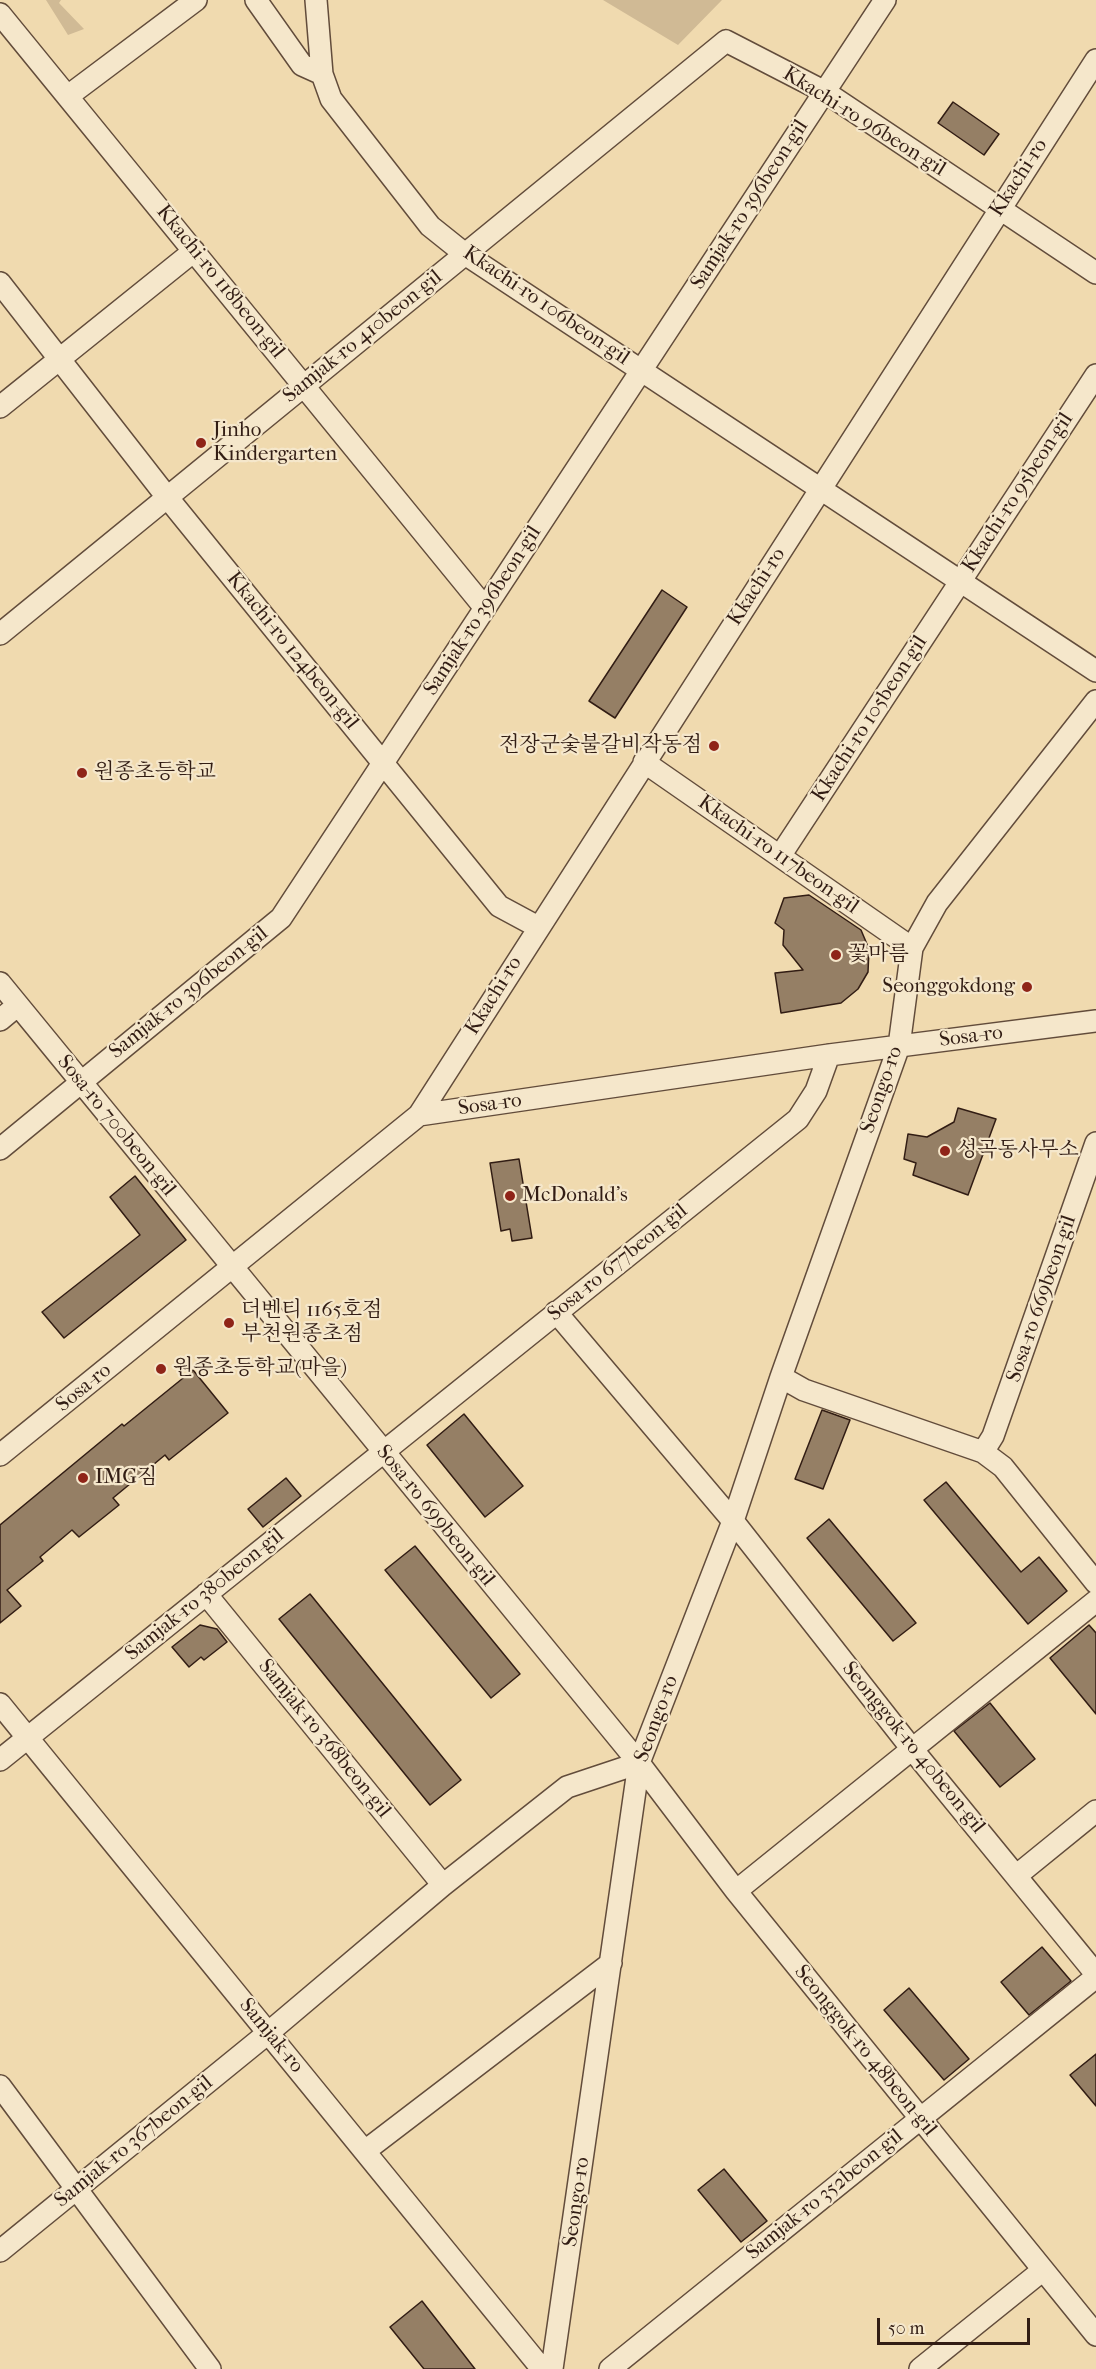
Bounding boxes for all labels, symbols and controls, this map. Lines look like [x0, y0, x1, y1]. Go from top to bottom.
street label: Kkachi-ro 96beon-gil [778, 62, 950, 182]
street label: Samjak-ro 396beon-gil [686, 115, 814, 295]
street label: Kkachi-ro [985, 134, 1053, 222]
street label: Kkachi-ro 118beon-gil [150, 200, 290, 364]
street label: Kkachi-ro 106beon-gil [458, 241, 634, 371]
street label: Samjak-ro 410beon-gil [278, 265, 448, 409]
street label: Kkachi-ro 95beon-gil [957, 408, 1079, 578]
place label: Jinho Kindergarten [213, 418, 337, 468]
marker: Jinho Kindergarten [194, 436, 208, 450]
street label: Samjak-ro 396beon-gil [419, 521, 547, 701]
street label: Kkachi-ro [723, 543, 791, 631]
street label: Kkachi-ro 124beon-gil [221, 567, 363, 735]
street label: Kkachi-ro 105beon-gil [807, 631, 933, 807]
place label: 전장군숯불갈비작동점 [499, 733, 702, 759]
marker: 전장군숯불갈비작동점 [707, 739, 721, 753]
place label: 원종초등학교 [94, 760, 216, 786]
marker: 원종초등학교 [75, 766, 89, 780]
street label: Kkachi-ro 117beon-gil [693, 790, 863, 920]
street label: Samjak-ro 396beon-gil [104, 921, 274, 1065]
place label: 꽃마름 [848, 942, 909, 968]
marker: 꽃마름 [829, 948, 843, 962]
street label: Kkachi-ro [460, 952, 528, 1040]
place label: Seonggokdong [882, 974, 1015, 1000]
marker: Seonggokdong [1020, 980, 1034, 994]
street label: Sosa-ro [938, 1021, 1004, 1053]
street label: Seongo-ro [855, 1043, 909, 1137]
street label: Sosa-ro 700beon-gil [51, 1050, 181, 1202]
street label: Sosa-ro [457, 1088, 523, 1122]
place label: 성곡동사무소 [957, 1138, 1079, 1164]
marker: 성곡동사무소 [938, 1144, 952, 1158]
place label: McDonald's [522, 1183, 628, 1209]
marker: McDonald's [503, 1189, 517, 1203]
street label: Sosa-ro 677beon-gil [543, 1199, 693, 1327]
street label: Sosa-ro 669beon-gil [1002, 1212, 1082, 1386]
place label: 더벤티 1165호점 부천원종초점 [241, 1298, 382, 1348]
marker: 더벤티 1165호점 부천원종초점 [222, 1316, 236, 1330]
place label: 원종초등학교(마을) [173, 1356, 347, 1382]
street label: Sosa-ro [51, 1358, 117, 1418]
marker: 원종초등학교(마을) [154, 1362, 168, 1376]
street label: Sosa-ro 699beon-gil [370, 1440, 500, 1592]
place label: IMG짐 [95, 1465, 157, 1491]
marker: IMG짐 [76, 1471, 90, 1485]
street label: Samjak-ro 380beon-gil [121, 1523, 289, 1667]
street label: Samjak-ro 368beon-gil [252, 1655, 396, 1823]
street label: Seonggok-ro 40beon-gil [836, 1657, 990, 1839]
street label: Seongo-ro [630, 1672, 684, 1766]
street label: Seonggok-ro 48beon-gil [788, 1960, 942, 2142]
street label: Samjak-ro [233, 1994, 309, 2078]
street label: Samjak-ro 367beon-gil [50, 2071, 218, 2213]
street label: Samjak-ro 352beon-gil [741, 2124, 909, 2266]
street label: Seongo-ro [558, 2155, 596, 2249]
scale bar [880, 2306, 1033, 2344]
text: 50 m [888, 2318, 924, 2339]

